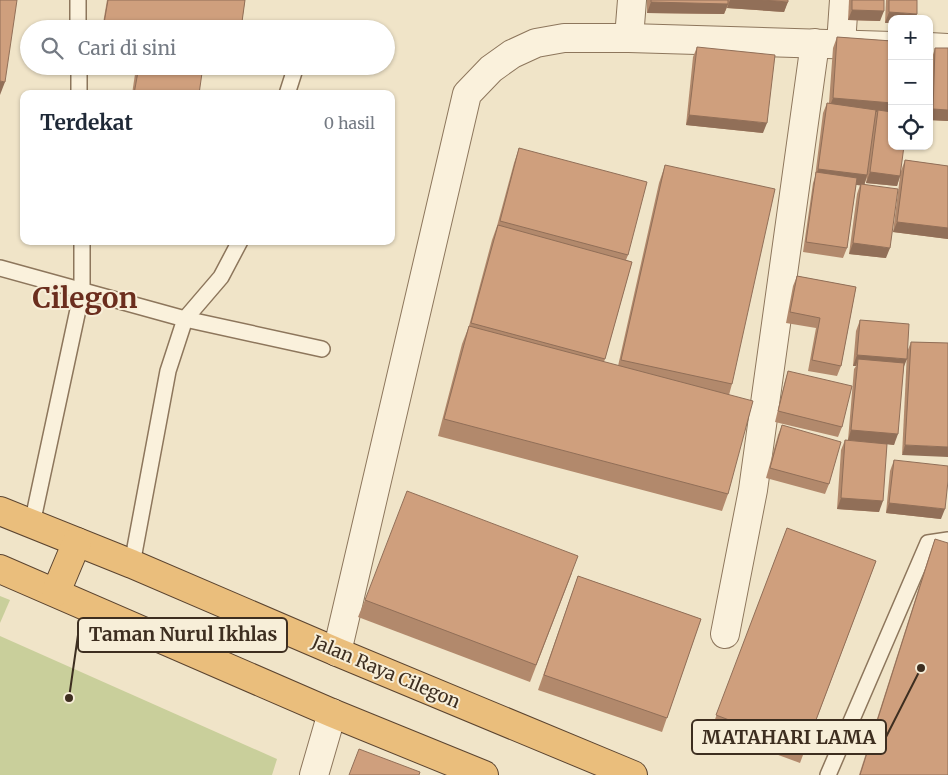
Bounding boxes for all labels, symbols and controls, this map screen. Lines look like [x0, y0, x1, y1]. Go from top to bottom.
map controls [888, 15, 933, 150]
button: + [888, 15, 933, 60]
search box [20, 20, 395, 75]
icon: search [38, 34, 66, 62]
text: Cari di sini [78, 36, 176, 60]
button: − [888, 60, 933, 105]
button: locate [888, 105, 933, 150]
text: Terdekat [40, 109, 133, 136]
text: 0 hasil [324, 113, 375, 133]
district label: Cilegon [33, 280, 137, 316]
callout: Taman Nurul Ikhlas [78, 618, 287, 652]
text: Taman Nurul Ikhlas [89, 622, 277, 646]
street label: Jalan Raya Cilegon [308, 630, 464, 713]
callout: MATAHARI LAMA [692, 720, 886, 754]
text: MATAHARI LAMA [702, 725, 877, 749]

